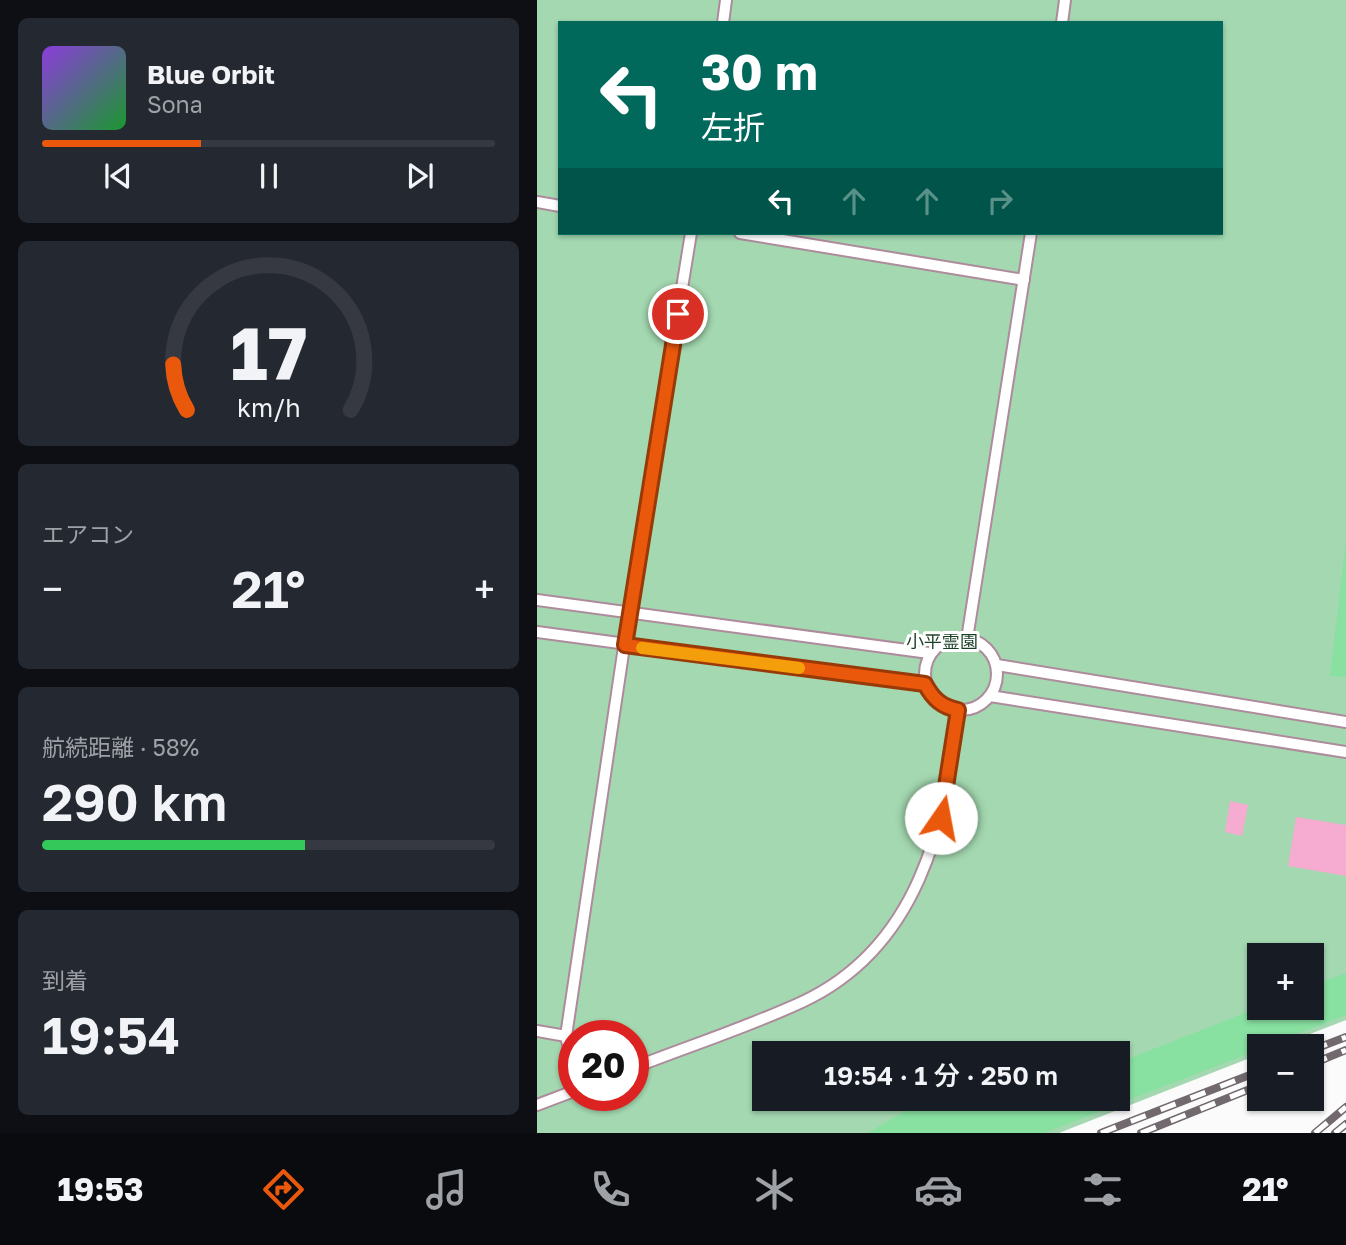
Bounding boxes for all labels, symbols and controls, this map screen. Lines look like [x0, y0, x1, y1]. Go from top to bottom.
text: 30 m [701, 42, 818, 101]
icon: left [586, 49, 677, 140]
text: Blue Orbit [147, 59, 275, 90]
text: Sona [147, 90, 203, 118]
text: 左折 [701, 108, 765, 146]
icon: previous [99, 157, 137, 195]
icon: pause [250, 157, 288, 195]
icon: next [401, 157, 439, 195]
icon: left [762, 182, 800, 220]
icon: ahead [835, 182, 873, 220]
icon: ahead [908, 182, 946, 220]
icon: right [981, 182, 1019, 220]
pin [648, 284, 708, 344]
icon: arrive [659, 295, 697, 333]
text: 17 [230, 309, 307, 396]
text: km/h [237, 391, 300, 422]
text: エアコン [42, 520, 134, 548]
text: 21° [232, 557, 305, 619]
text: − [42, 566, 63, 611]
text: + [474, 566, 495, 611]
park label: 小平霊園 [906, 630, 978, 652]
text: 航続距離 · 58% [42, 733, 199, 761]
text: 290 km [42, 770, 227, 832]
position arrow [904, 781, 978, 855]
map controls [1247, 943, 1324, 1111]
button: + [1247, 943, 1324, 1020]
text: 到着 [42, 966, 88, 994]
text: 19:54 [42, 1003, 181, 1065]
speed limit sign: 20 [558, 1020, 649, 1111]
button: − [1247, 1034, 1324, 1111]
text: 19:54 · 1 分 · 250 m [824, 1060, 1058, 1091]
icon: directions [259, 1165, 308, 1214]
icon: music [422, 1165, 471, 1214]
icon: phone [586, 1165, 635, 1214]
icon: climate [750, 1165, 799, 1214]
icon: car [914, 1165, 963, 1214]
icon: filters [1078, 1165, 1127, 1214]
text: 19:53 [57, 1170, 144, 1208]
text: 21° [1242, 1170, 1288, 1208]

